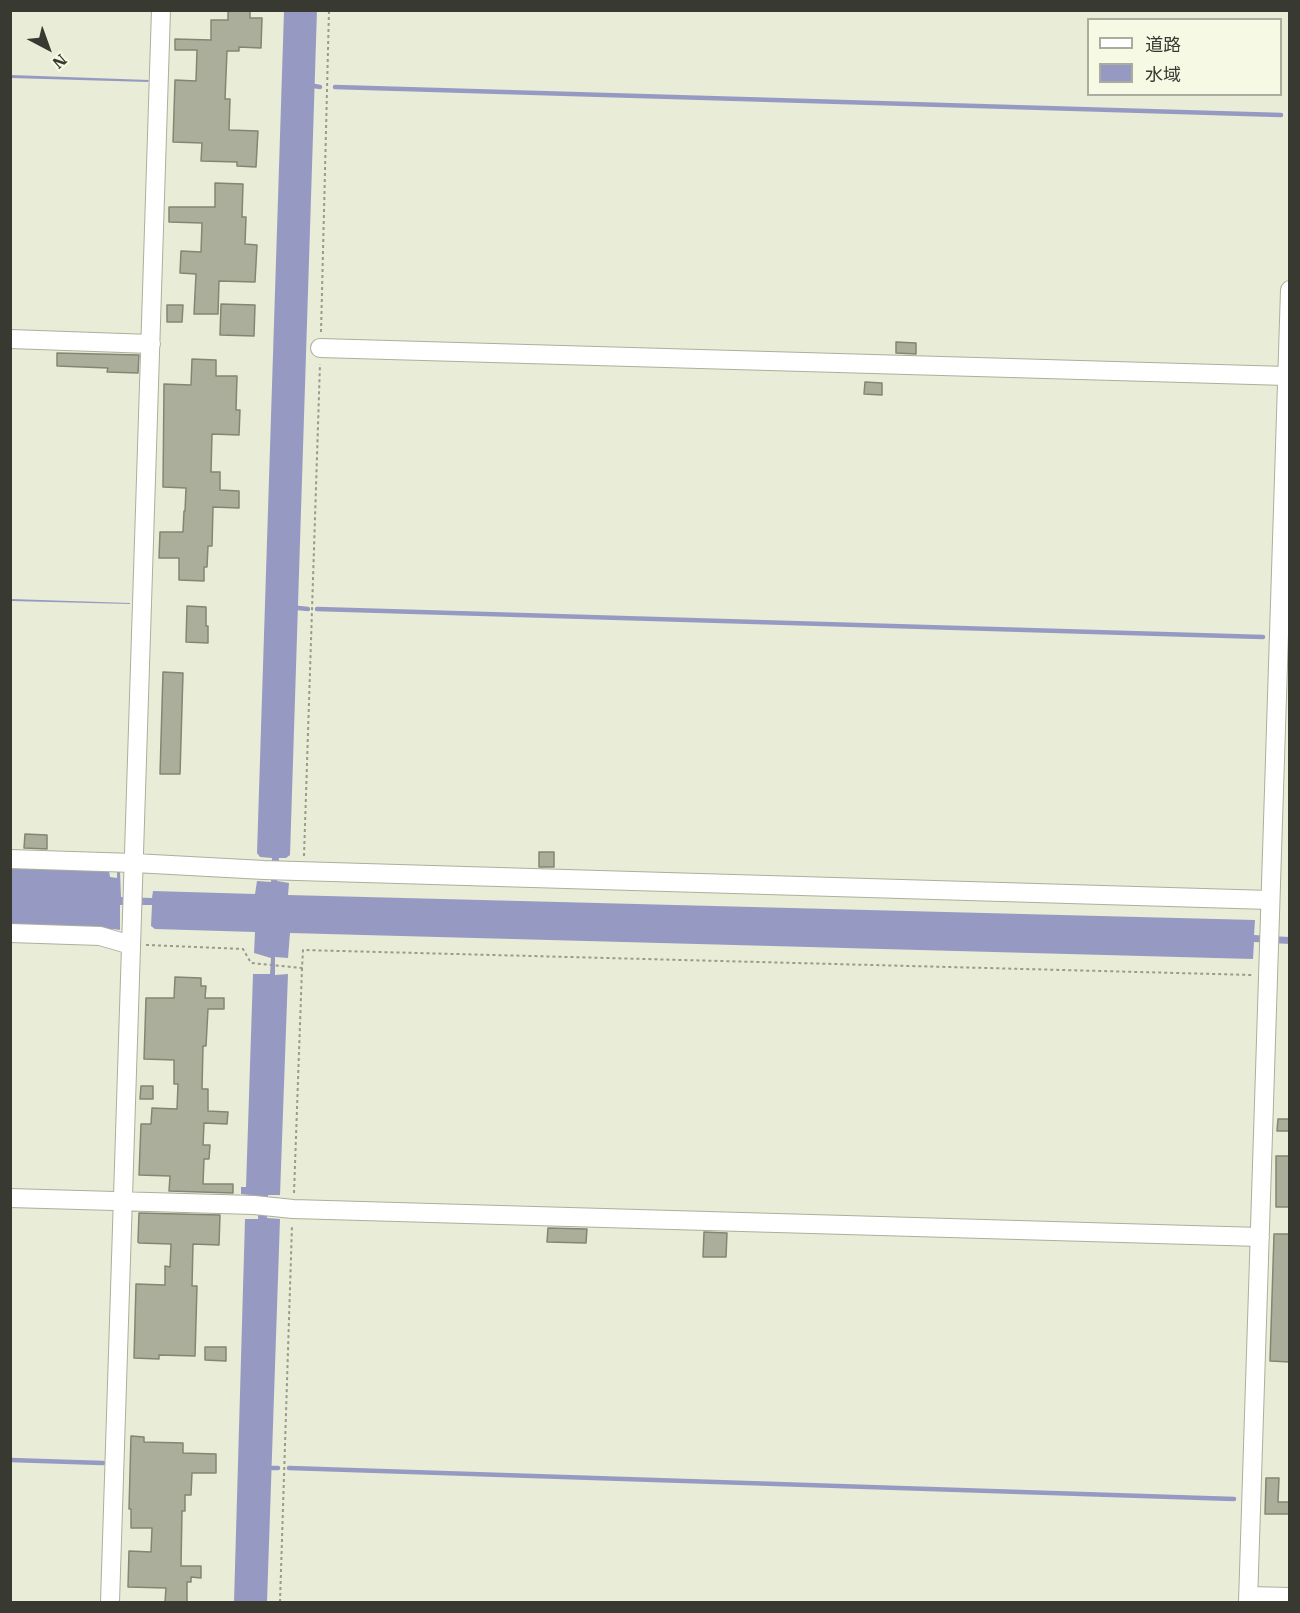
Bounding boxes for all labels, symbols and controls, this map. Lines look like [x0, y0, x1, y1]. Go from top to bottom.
north arrow [18, 18, 78, 78]
legend [1087, 18, 1282, 96]
text: 道路 [1145, 33, 1181, 56]
text: N [48, 50, 71, 73]
text: 水域 [1145, 63, 1181, 86]

